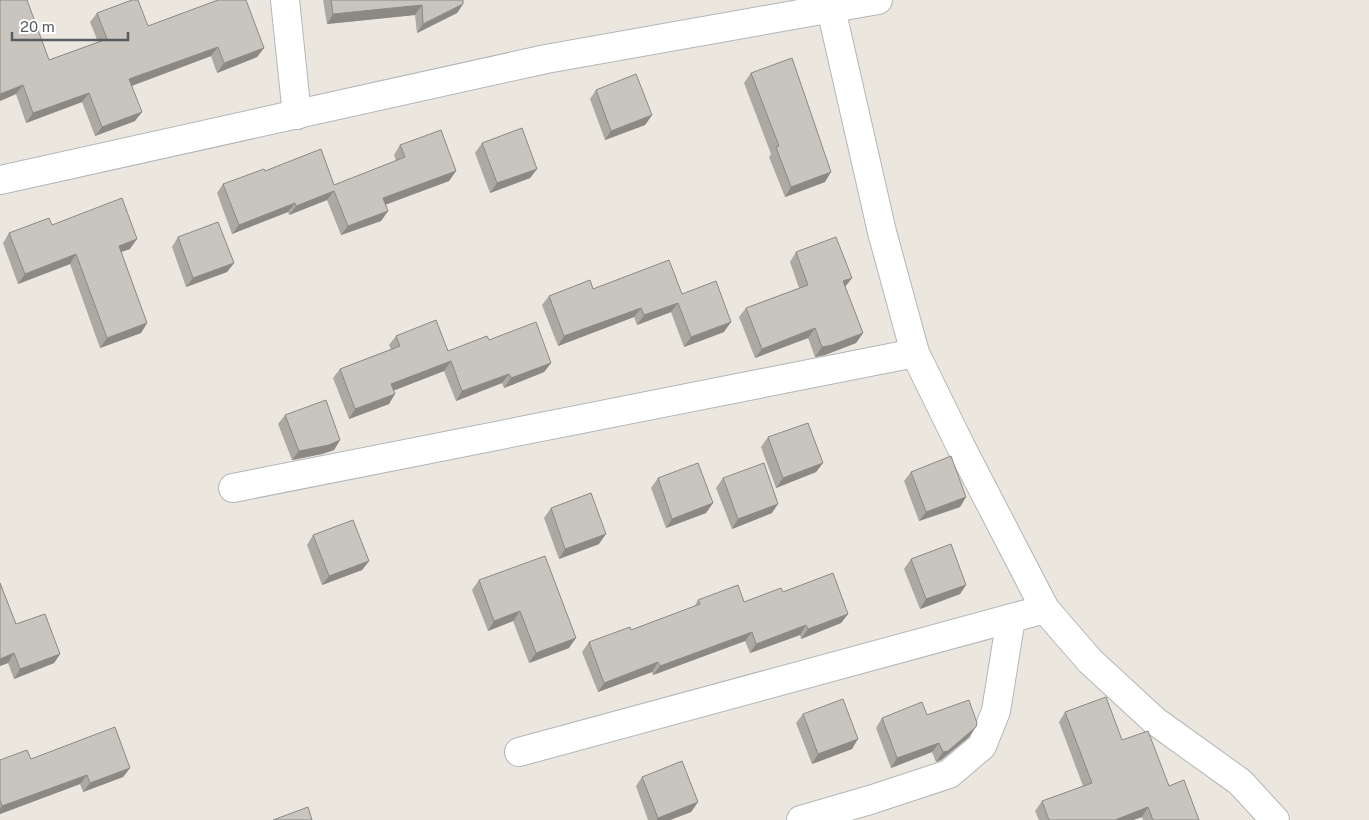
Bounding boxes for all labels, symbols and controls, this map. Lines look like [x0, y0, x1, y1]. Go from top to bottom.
scale bar [12, 10, 129, 42]
text: 20 m [20, 18, 55, 35]

